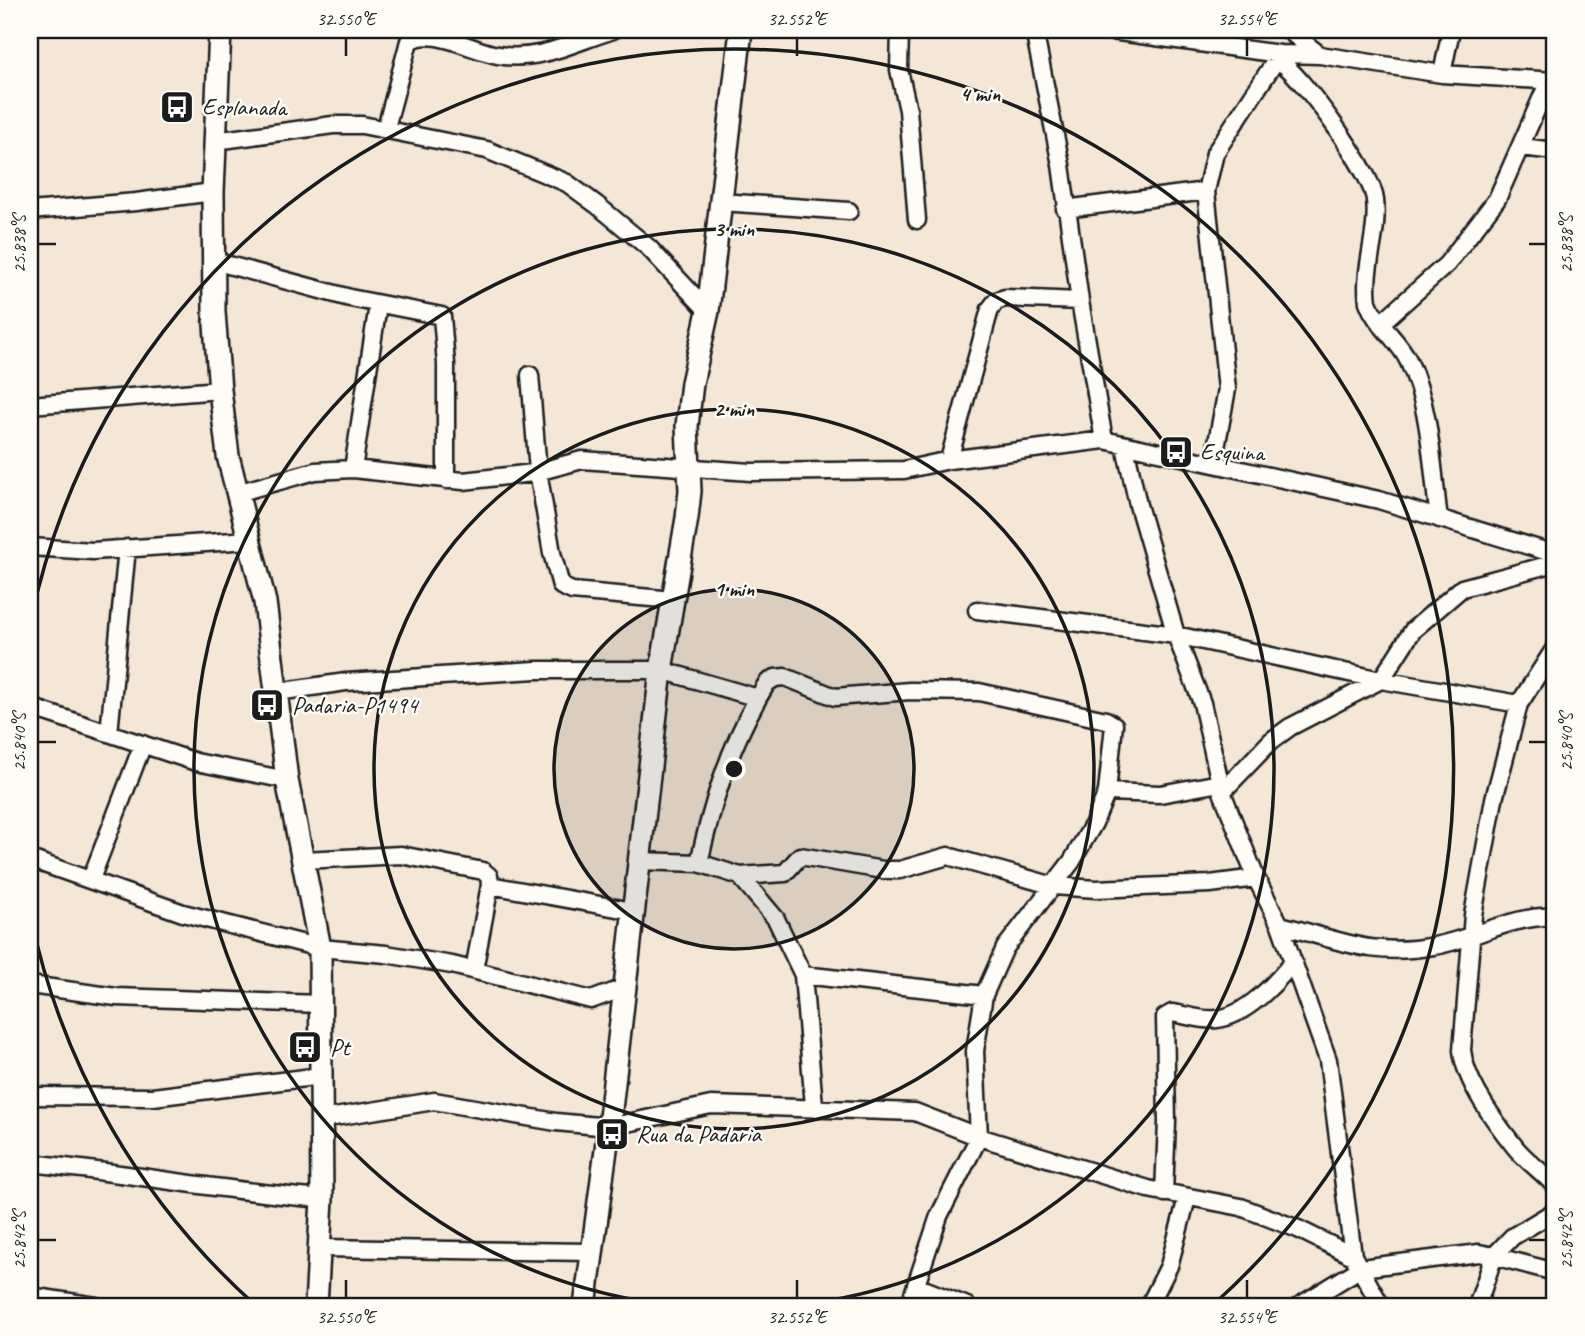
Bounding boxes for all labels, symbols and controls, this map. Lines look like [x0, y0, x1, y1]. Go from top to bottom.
text: 32.550°E [317, 8, 378, 30]
text: 32.552°E [768, 8, 829, 30]
text: 32.554°E [1218, 8, 1279, 30]
text: 4 min [960, 81, 1000, 107]
bus stop icon: Esplanada [158, 88, 196, 126]
place label: Esplanada [202, 92, 288, 122]
text: 25.838°S [8, 212, 30, 273]
text: 25.838°S [1555, 212, 1577, 273]
text: 3 min [714, 216, 754, 242]
text: 2 min [714, 396, 754, 422]
bus stop icon: Esquina [1157, 433, 1195, 471]
place label: Esquina [1200, 437, 1266, 467]
text: 1 min [714, 576, 754, 602]
bus stop icon: Padaria-P1494 [248, 686, 286, 724]
place label: Padaria-P1494 [292, 690, 420, 720]
text: 25.840°S [8, 710, 30, 771]
text: 25.840°S [1555, 710, 1577, 771]
centre of rings [722, 757, 746, 781]
bus stop icon: Pt [286, 1028, 324, 1066]
place label: Pt [330, 1032, 352, 1062]
bus stop icon: Rua da Padaria [593, 1115, 631, 1153]
place label: Rua da Padaria [636, 1119, 762, 1149]
text: 25.842°S [8, 1208, 30, 1269]
text: 25.842°S [1555, 1208, 1577, 1269]
text: 32.550°E [317, 1306, 378, 1328]
text: 32.552°E [768, 1306, 829, 1328]
text: 32.554°E [1218, 1306, 1279, 1328]

